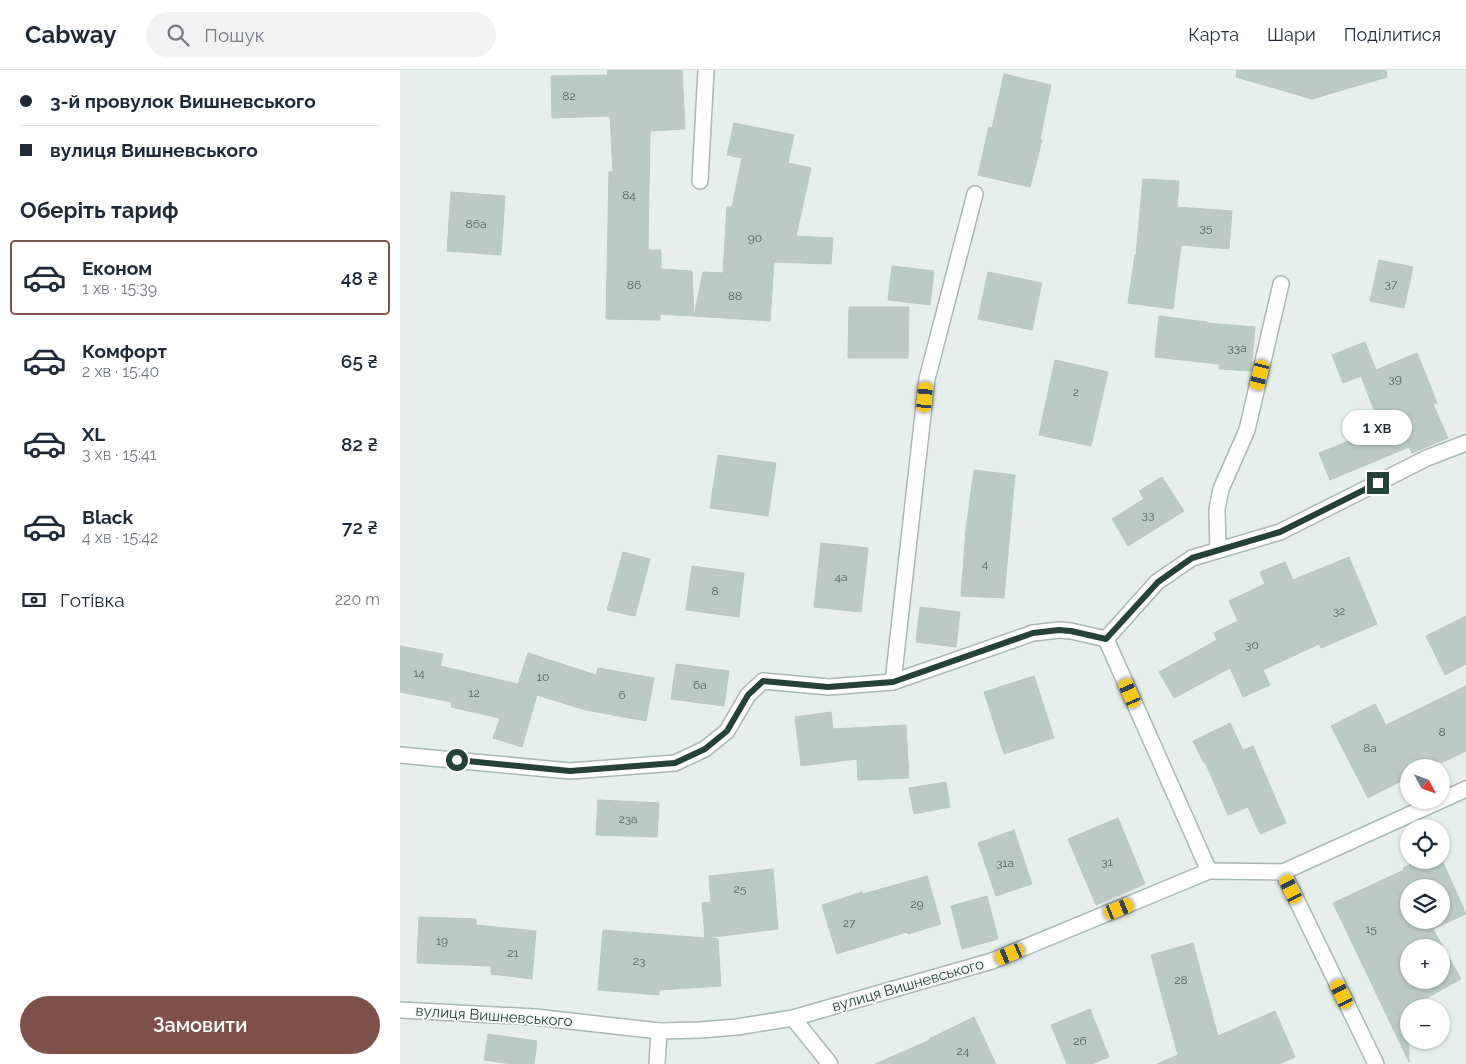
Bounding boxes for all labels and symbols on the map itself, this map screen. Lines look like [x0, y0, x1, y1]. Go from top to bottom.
house number: 82 [562, 89, 576, 103]
house number: 84 [622, 188, 636, 202]
house number: 86а [466, 217, 486, 231]
house number: 35 [1200, 221, 1213, 235]
house number: 90 [748, 231, 762, 245]
house number: 37 [1385, 277, 1398, 291]
house number: 86 [627, 278, 641, 292]
house number: 88 [728, 289, 742, 303]
house number: 33а [1227, 341, 1247, 355]
car [1249, 359, 1270, 391]
house number: 39 [1388, 372, 1402, 386]
car [916, 381, 933, 413]
house number: 2 [1073, 385, 1079, 399]
callout: 1 хв [1343, 410, 1413, 446]
route end [1367, 472, 1389, 494]
house number: 33 [1142, 508, 1154, 522]
house number: 4 [982, 557, 989, 571]
house number: 4а [834, 570, 848, 584]
house number: 8 [711, 584, 719, 598]
house number: 32 [1333, 604, 1345, 618]
house number: 30 [1245, 638, 1259, 652]
house number: 14 [413, 666, 425, 680]
house number: 10 [537, 670, 549, 684]
car [1117, 676, 1142, 710]
house number: 6а [693, 678, 707, 692]
house number: 12 [468, 686, 480, 700]
house number: 6 [618, 688, 626, 702]
house number: 8 [1438, 725, 1446, 739]
house number: 8а [1363, 741, 1377, 755]
route start [446, 749, 468, 771]
north arrow [1400, 759, 1450, 809]
house number: 23а [618, 812, 638, 826]
house number: 31 [1101, 855, 1113, 869]
house number: 31а [996, 856, 1014, 870]
car [1277, 872, 1304, 906]
house number: 25 [734, 882, 747, 896]
car [1102, 896, 1135, 922]
house number: 29 [910, 897, 924, 911]
house number: 27 [843, 916, 856, 930]
house number: 15 [1365, 922, 1377, 936]
house number: 19 [436, 934, 448, 948]
car [993, 941, 1026, 967]
house number: 21 [507, 946, 519, 960]
house number: 23 [633, 954, 645, 968]
street label: вулиця Вишневського [830, 955, 986, 1015]
house number: 28 [1174, 973, 1188, 987]
car [1328, 977, 1355, 1011]
street label: вулиця Вишневського [415, 1002, 573, 1030]
house number: 26 [1073, 1034, 1087, 1048]
house number: 24 [957, 1044, 970, 1058]

